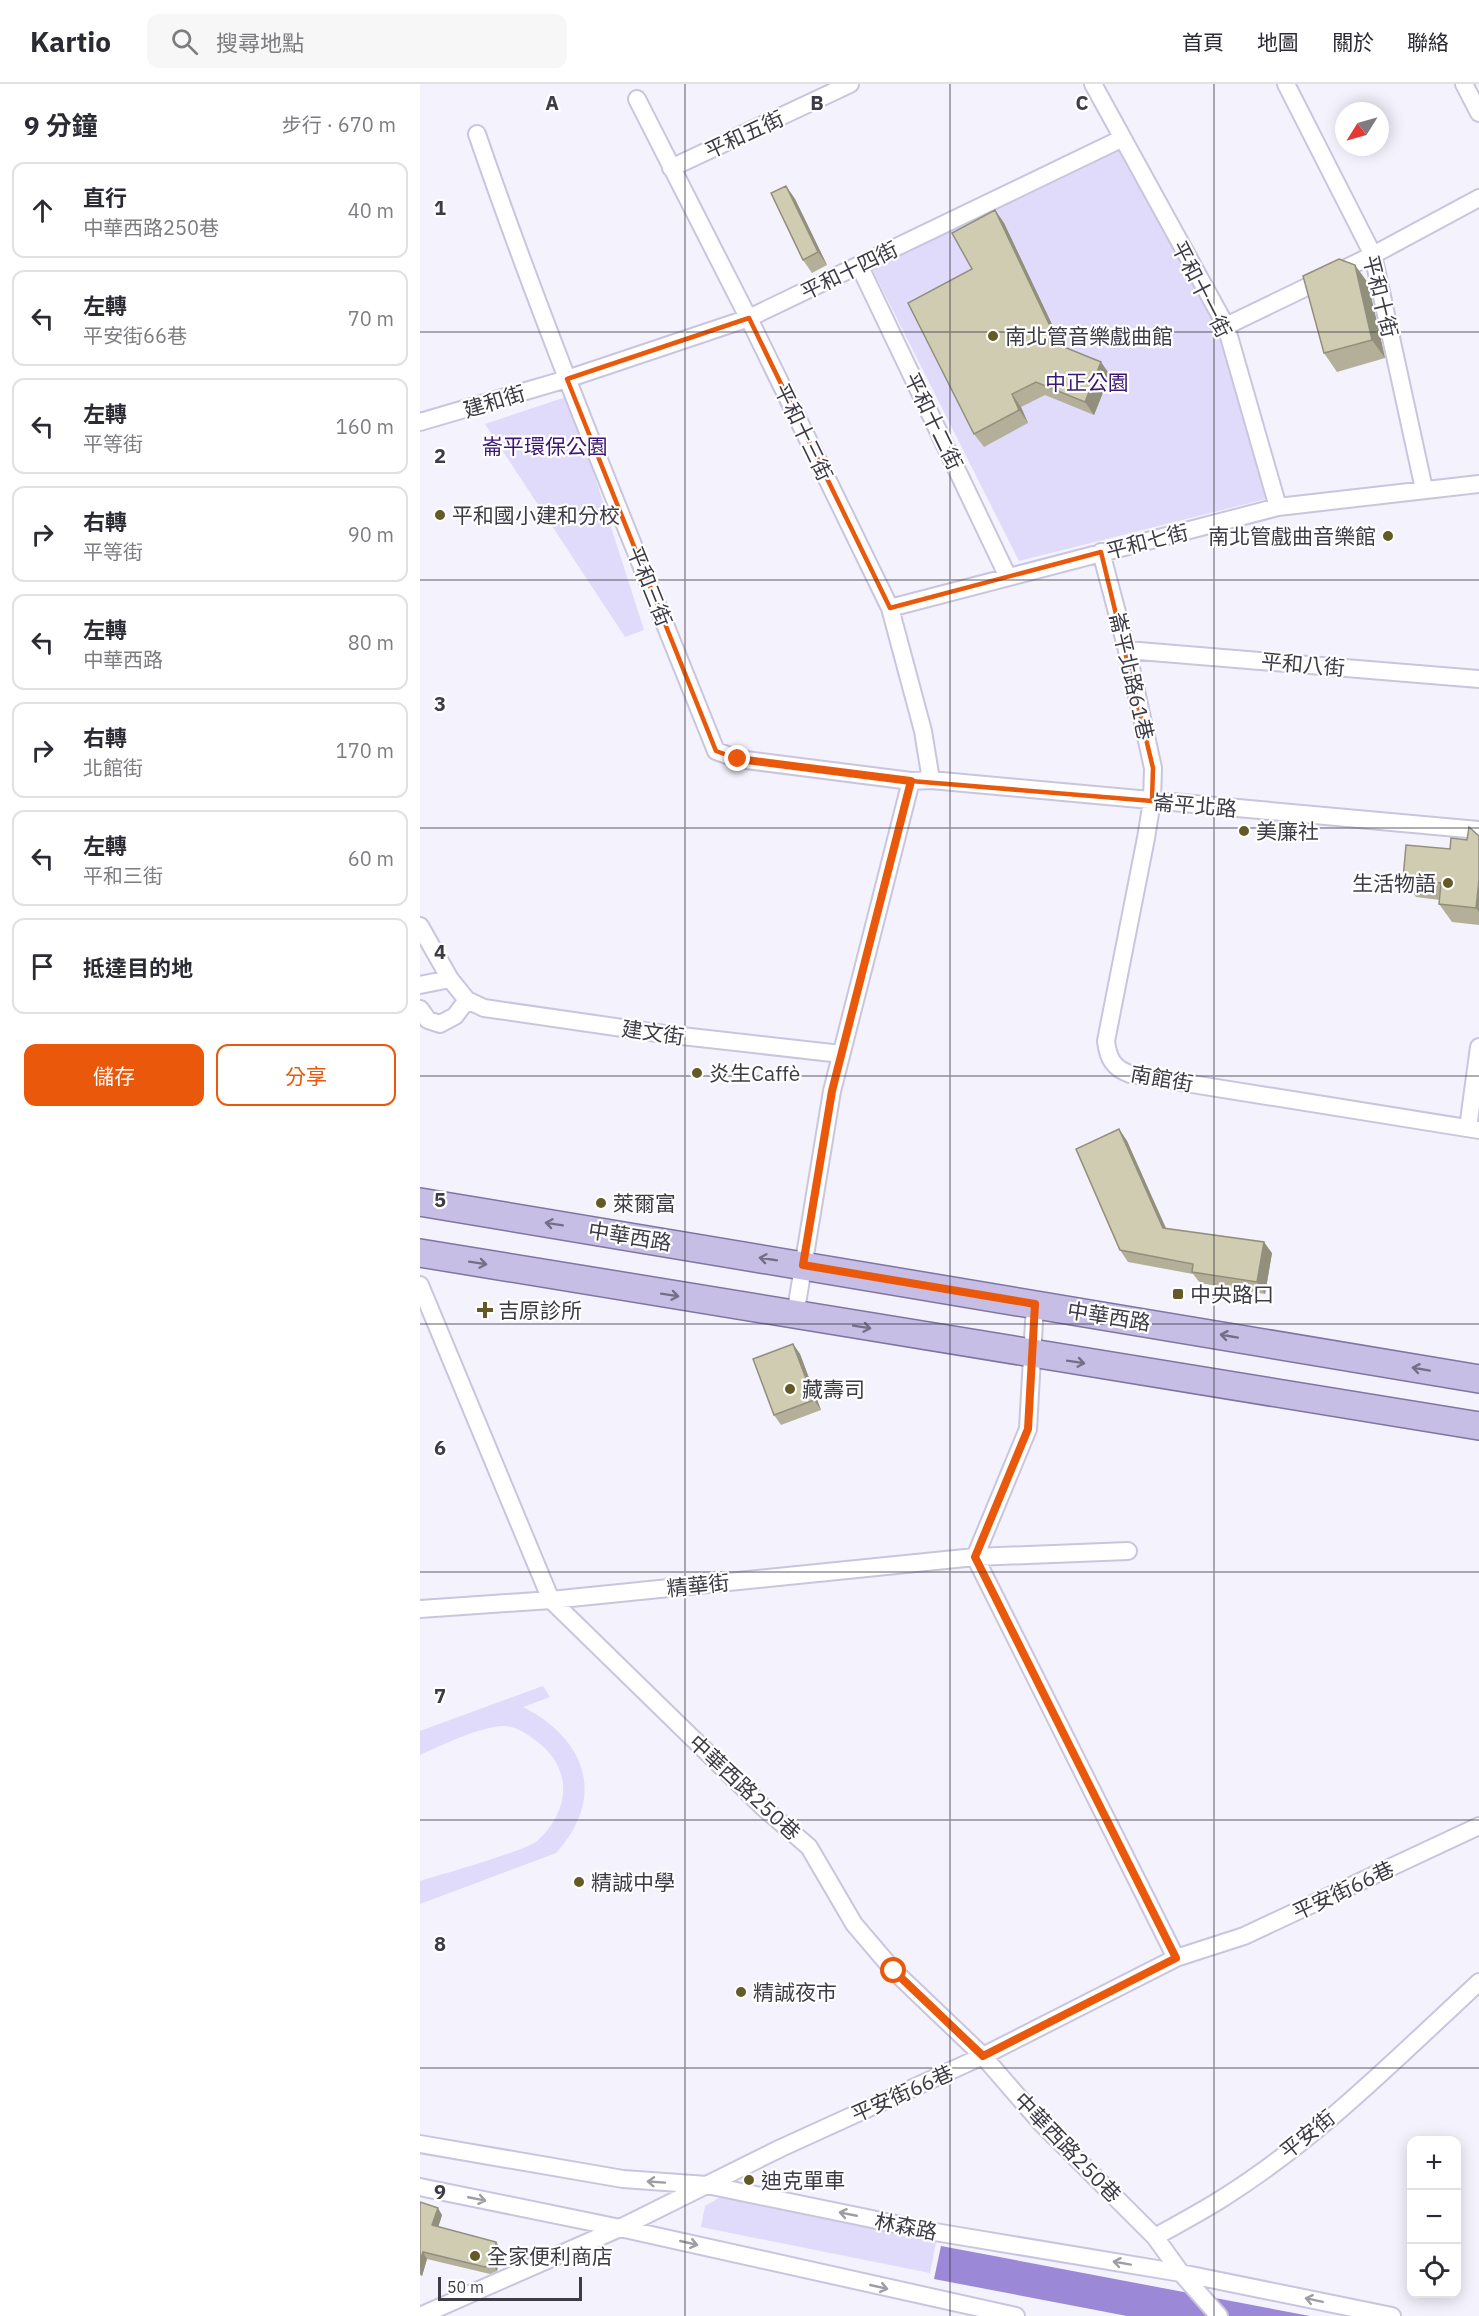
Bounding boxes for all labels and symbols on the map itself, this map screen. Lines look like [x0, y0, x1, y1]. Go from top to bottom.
text: A [545, 89, 559, 116]
text: B [810, 89, 824, 116]
text: C [1075, 89, 1089, 116]
north arrow [1335, 102, 1389, 156]
street label: 平和五街 [700, 104, 788, 164]
text: 1 [434, 194, 446, 221]
street label: 平和十四街 [796, 234, 902, 306]
street label: 平和十一街 [1166, 236, 1238, 342]
street label: 平和十街 [1357, 252, 1405, 340]
place label: 南北管音樂戲曲館 [1005, 322, 1173, 350]
marker: 南北管音樂戲曲館 [986, 329, 1000, 343]
street label: 平和十二街 [898, 368, 970, 474]
park label: 中正公園 [1045, 368, 1129, 396]
street label: 建和街 [460, 378, 528, 424]
street label: 平和十三街 [768, 379, 840, 485]
park label: 崙平環保公園 [482, 432, 608, 460]
text: 2 [434, 442, 446, 469]
place label: 平和國小建和分校 [452, 501, 620, 529]
marker: 平和國小建和分校 [433, 508, 447, 522]
street label: 平和七街 [1103, 517, 1191, 565]
place label: 南北管戲曲音樂館 [1208, 522, 1376, 550]
marker: 南北管戲曲音樂館 [1381, 529, 1395, 543]
street label: 平和三街 [621, 542, 679, 630]
street label: 崙平北路61巷 [1104, 609, 1160, 743]
street label: 平和八街 [1260, 646, 1346, 682]
text: 3 [434, 690, 446, 717]
route end [724, 745, 750, 771]
street label: 崙平北路 [1152, 787, 1238, 823]
place label: 美廉社 [1256, 817, 1319, 845]
marker: 美廉社 [1237, 824, 1251, 838]
place label: 生活物語 [1352, 869, 1436, 897]
marker: 生活物語 [1441, 876, 1455, 890]
text: 4 [434, 938, 446, 965]
street label: 建文街 [620, 1014, 686, 1050]
place label: 炎生Caffè [709, 1059, 800, 1087]
street label: 南館街 [1129, 1059, 1195, 1097]
marker: 炎生Caffè [690, 1066, 704, 1080]
text: 5 [434, 1186, 446, 1213]
place label: 萊爾富 [613, 1189, 676, 1217]
marker: 萊爾富 [594, 1196, 608, 1210]
street label: 中華西路 [586, 1216, 674, 1256]
one-way arrow [545, 1218, 565, 1229]
one-way arrow [758, 1253, 778, 1264]
one-way arrow [467, 1258, 487, 1269]
place label: 中央路口 [1190, 1280, 1274, 1308]
marker: 中央路口 [1171, 1287, 1185, 1301]
one-way arrow [660, 1290, 679, 1301]
place label: 吉原診所 [498, 1296, 582, 1324]
street label: 中華西路 [1065, 1296, 1153, 1336]
marker: 吉原診所 [476, 1301, 494, 1319]
one-way arrow [852, 1321, 872, 1332]
one-way arrow [1220, 1331, 1239, 1342]
one-way arrow [1065, 1356, 1085, 1367]
one-way arrow [1412, 1363, 1432, 1374]
place label: 藏壽司 [802, 1375, 865, 1403]
marker: 藏壽司 [783, 1382, 797, 1396]
text: 6 [434, 1434, 446, 1461]
street label: 精華街 [665, 1568, 731, 1602]
text: 7 [434, 1682, 446, 1709]
street label: 中華西路250巷 [683, 1728, 807, 1846]
street label: 平安街66巷 [1288, 1854, 1398, 1926]
place label: 精誠中學 [591, 1868, 675, 1896]
marker: 精誠中學 [572, 1875, 586, 1889]
text: 8 [434, 1930, 446, 1957]
route start [880, 1957, 906, 1983]
place label: 精誠夜市 [753, 1978, 837, 2006]
marker: 精誠夜市 [734, 1985, 748, 1999]
street label: 平安街66巷 [846, 2058, 958, 2128]
street label: 中華西路250巷 [1008, 2086, 1128, 2208]
street label: 平安街 [1274, 2103, 1340, 2165]
place label: 迪克單車 [761, 2166, 845, 2194]
marker: 迪克單車 [742, 2173, 756, 2187]
one-way arrow [646, 2176, 666, 2187]
text: 9 [434, 2178, 446, 2205]
one-way arrow [467, 2194, 487, 2205]
street label: 林森路 [872, 2206, 940, 2246]
one-way arrow [838, 2208, 858, 2219]
one-way arrow [679, 2238, 698, 2250]
place label: 全家便利商店 [487, 2242, 613, 2270]
marker: 全家便利商店 [468, 2249, 482, 2263]
one-way arrow [1113, 2257, 1133, 2268]
scale bar [438, 2274, 582, 2302]
one-way arrow [869, 2281, 888, 2293]
one-way arrow [1305, 2294, 1324, 2305]

